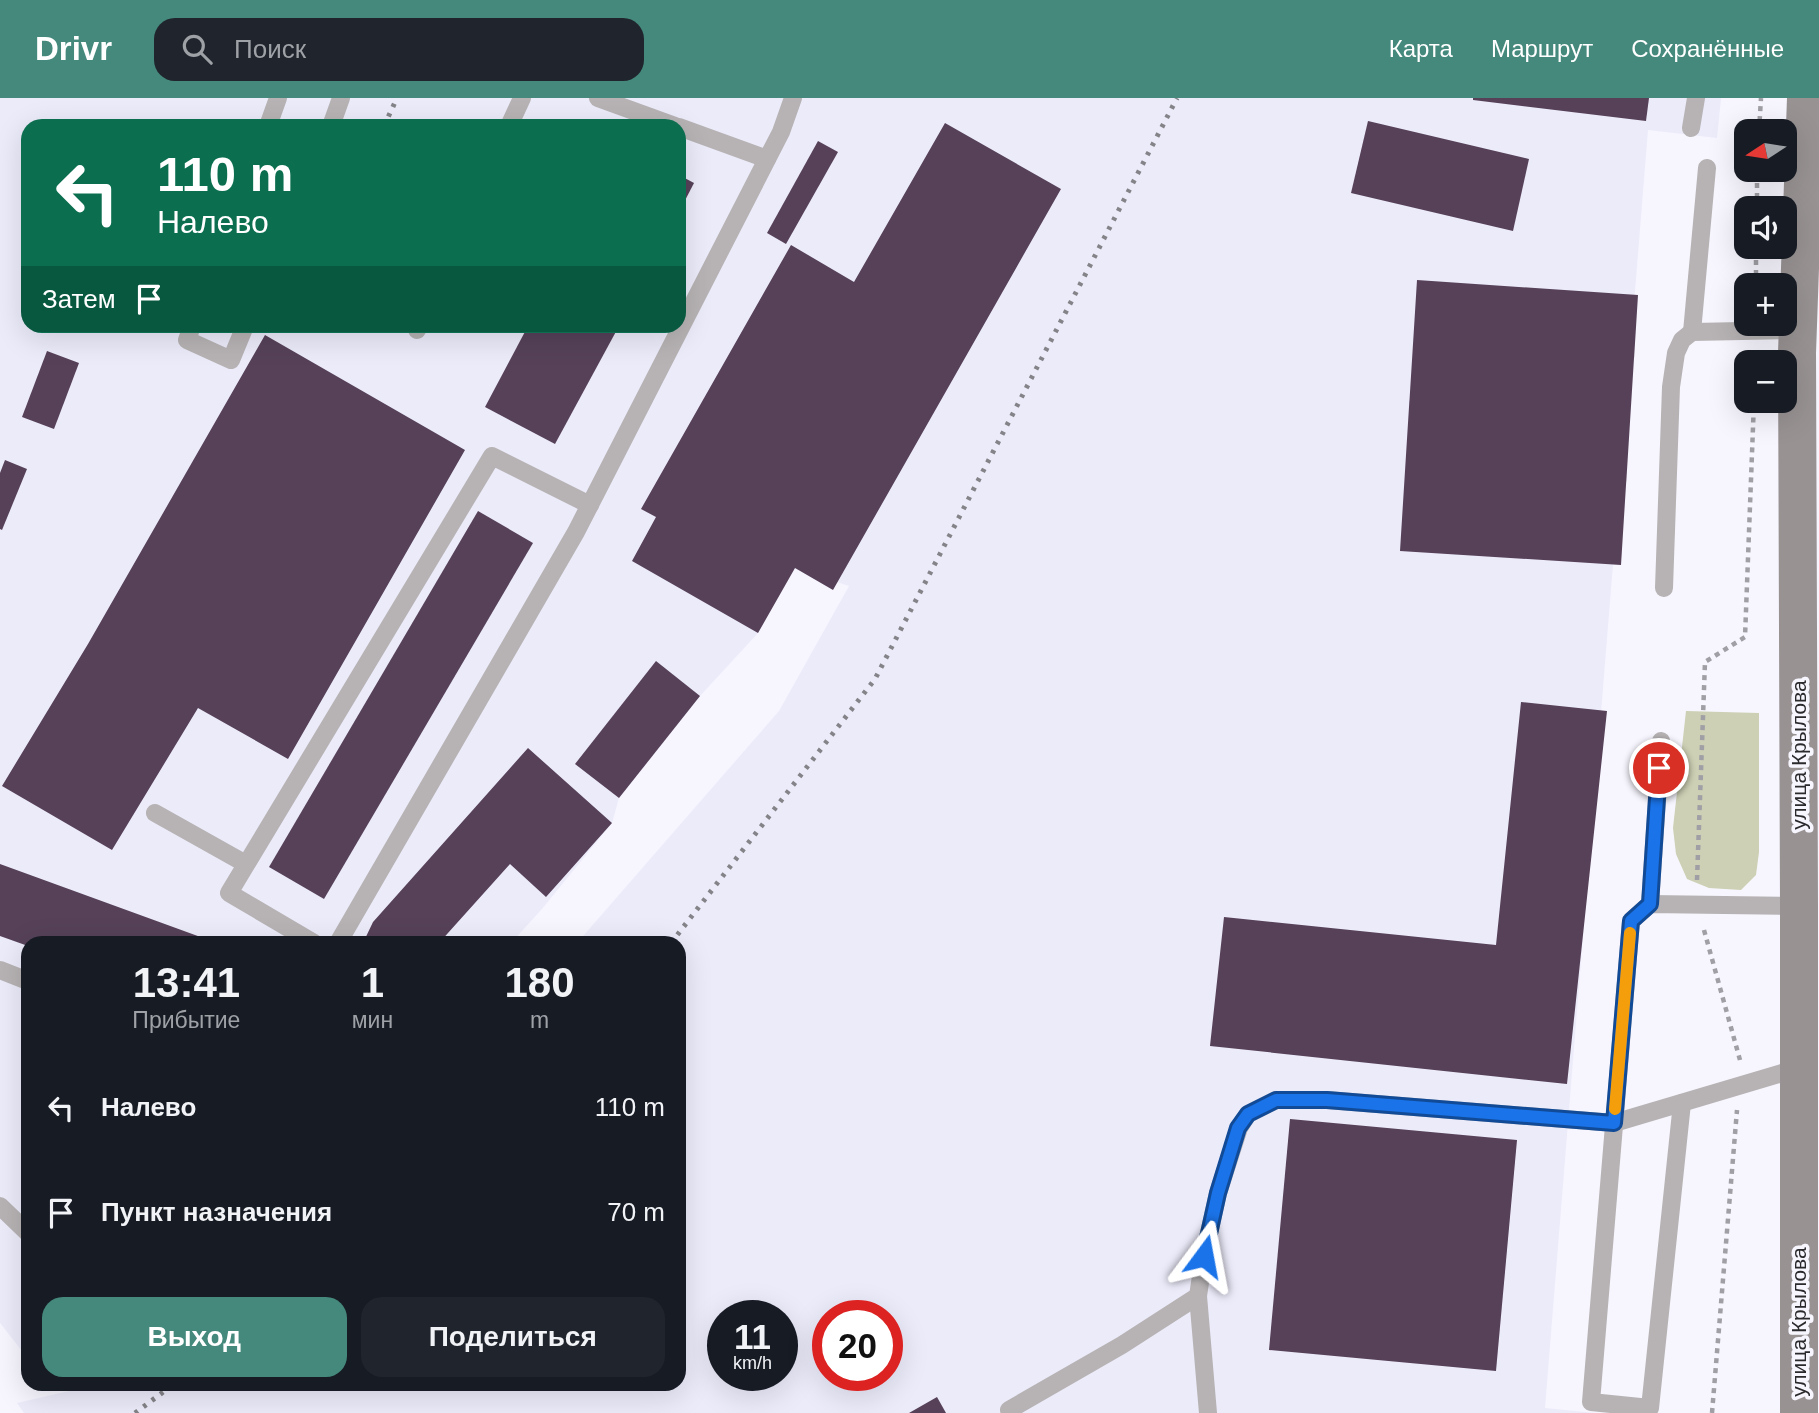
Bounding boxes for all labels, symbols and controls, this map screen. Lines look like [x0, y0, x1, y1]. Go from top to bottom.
search box [154, 18, 644, 81]
text: Drivr [35, 30, 112, 67]
icon: search [178, 30, 216, 68]
text: Поиск [234, 34, 306, 64]
text: Карта [1389, 35, 1453, 62]
text: Маршрут [1491, 35, 1593, 62]
text: Сохранённые [1631, 35, 1784, 62]
north arrow [1734, 119, 1797, 182]
map controls [1734, 119, 1797, 413]
icon: left [42, 147, 133, 238]
text: 110 m [157, 147, 293, 201]
button: sound [1734, 196, 1797, 259]
text: Налево [157, 204, 269, 240]
button: + [1734, 273, 1797, 336]
icon: arrive [130, 280, 168, 318]
text: Затем [42, 284, 116, 314]
button: − [1734, 350, 1797, 413]
street label: улица Крылова [1787, 680, 1810, 830]
pin [1629, 738, 1689, 798]
icon: arrive [1640, 749, 1678, 787]
text: 13:41 [133, 959, 240, 1006]
text: 1 [361, 959, 384, 1006]
text: 180 [505, 959, 575, 1006]
text: Прибытие [132, 1007, 240, 1033]
text: мин [352, 1007, 393, 1033]
text: m [530, 1007, 549, 1033]
icon: left [42, 1089, 80, 1127]
text: Налево [101, 1092, 196, 1122]
text: 110 m [595, 1092, 665, 1122]
icon: arrive [42, 1194, 80, 1232]
text: Пункт назначения [101, 1197, 332, 1227]
text: 70 m [607, 1197, 665, 1227]
position arrow [1167, 1219, 1241, 1293]
street label: улица Крылова [1787, 1247, 1810, 1397]
button: Выход [42, 1297, 347, 1377]
button: Поделиться [361, 1297, 665, 1377]
speed limit sign: 20 [812, 1300, 903, 1391]
text: 11 [734, 1317, 771, 1356]
text: km/h [733, 1353, 772, 1373]

